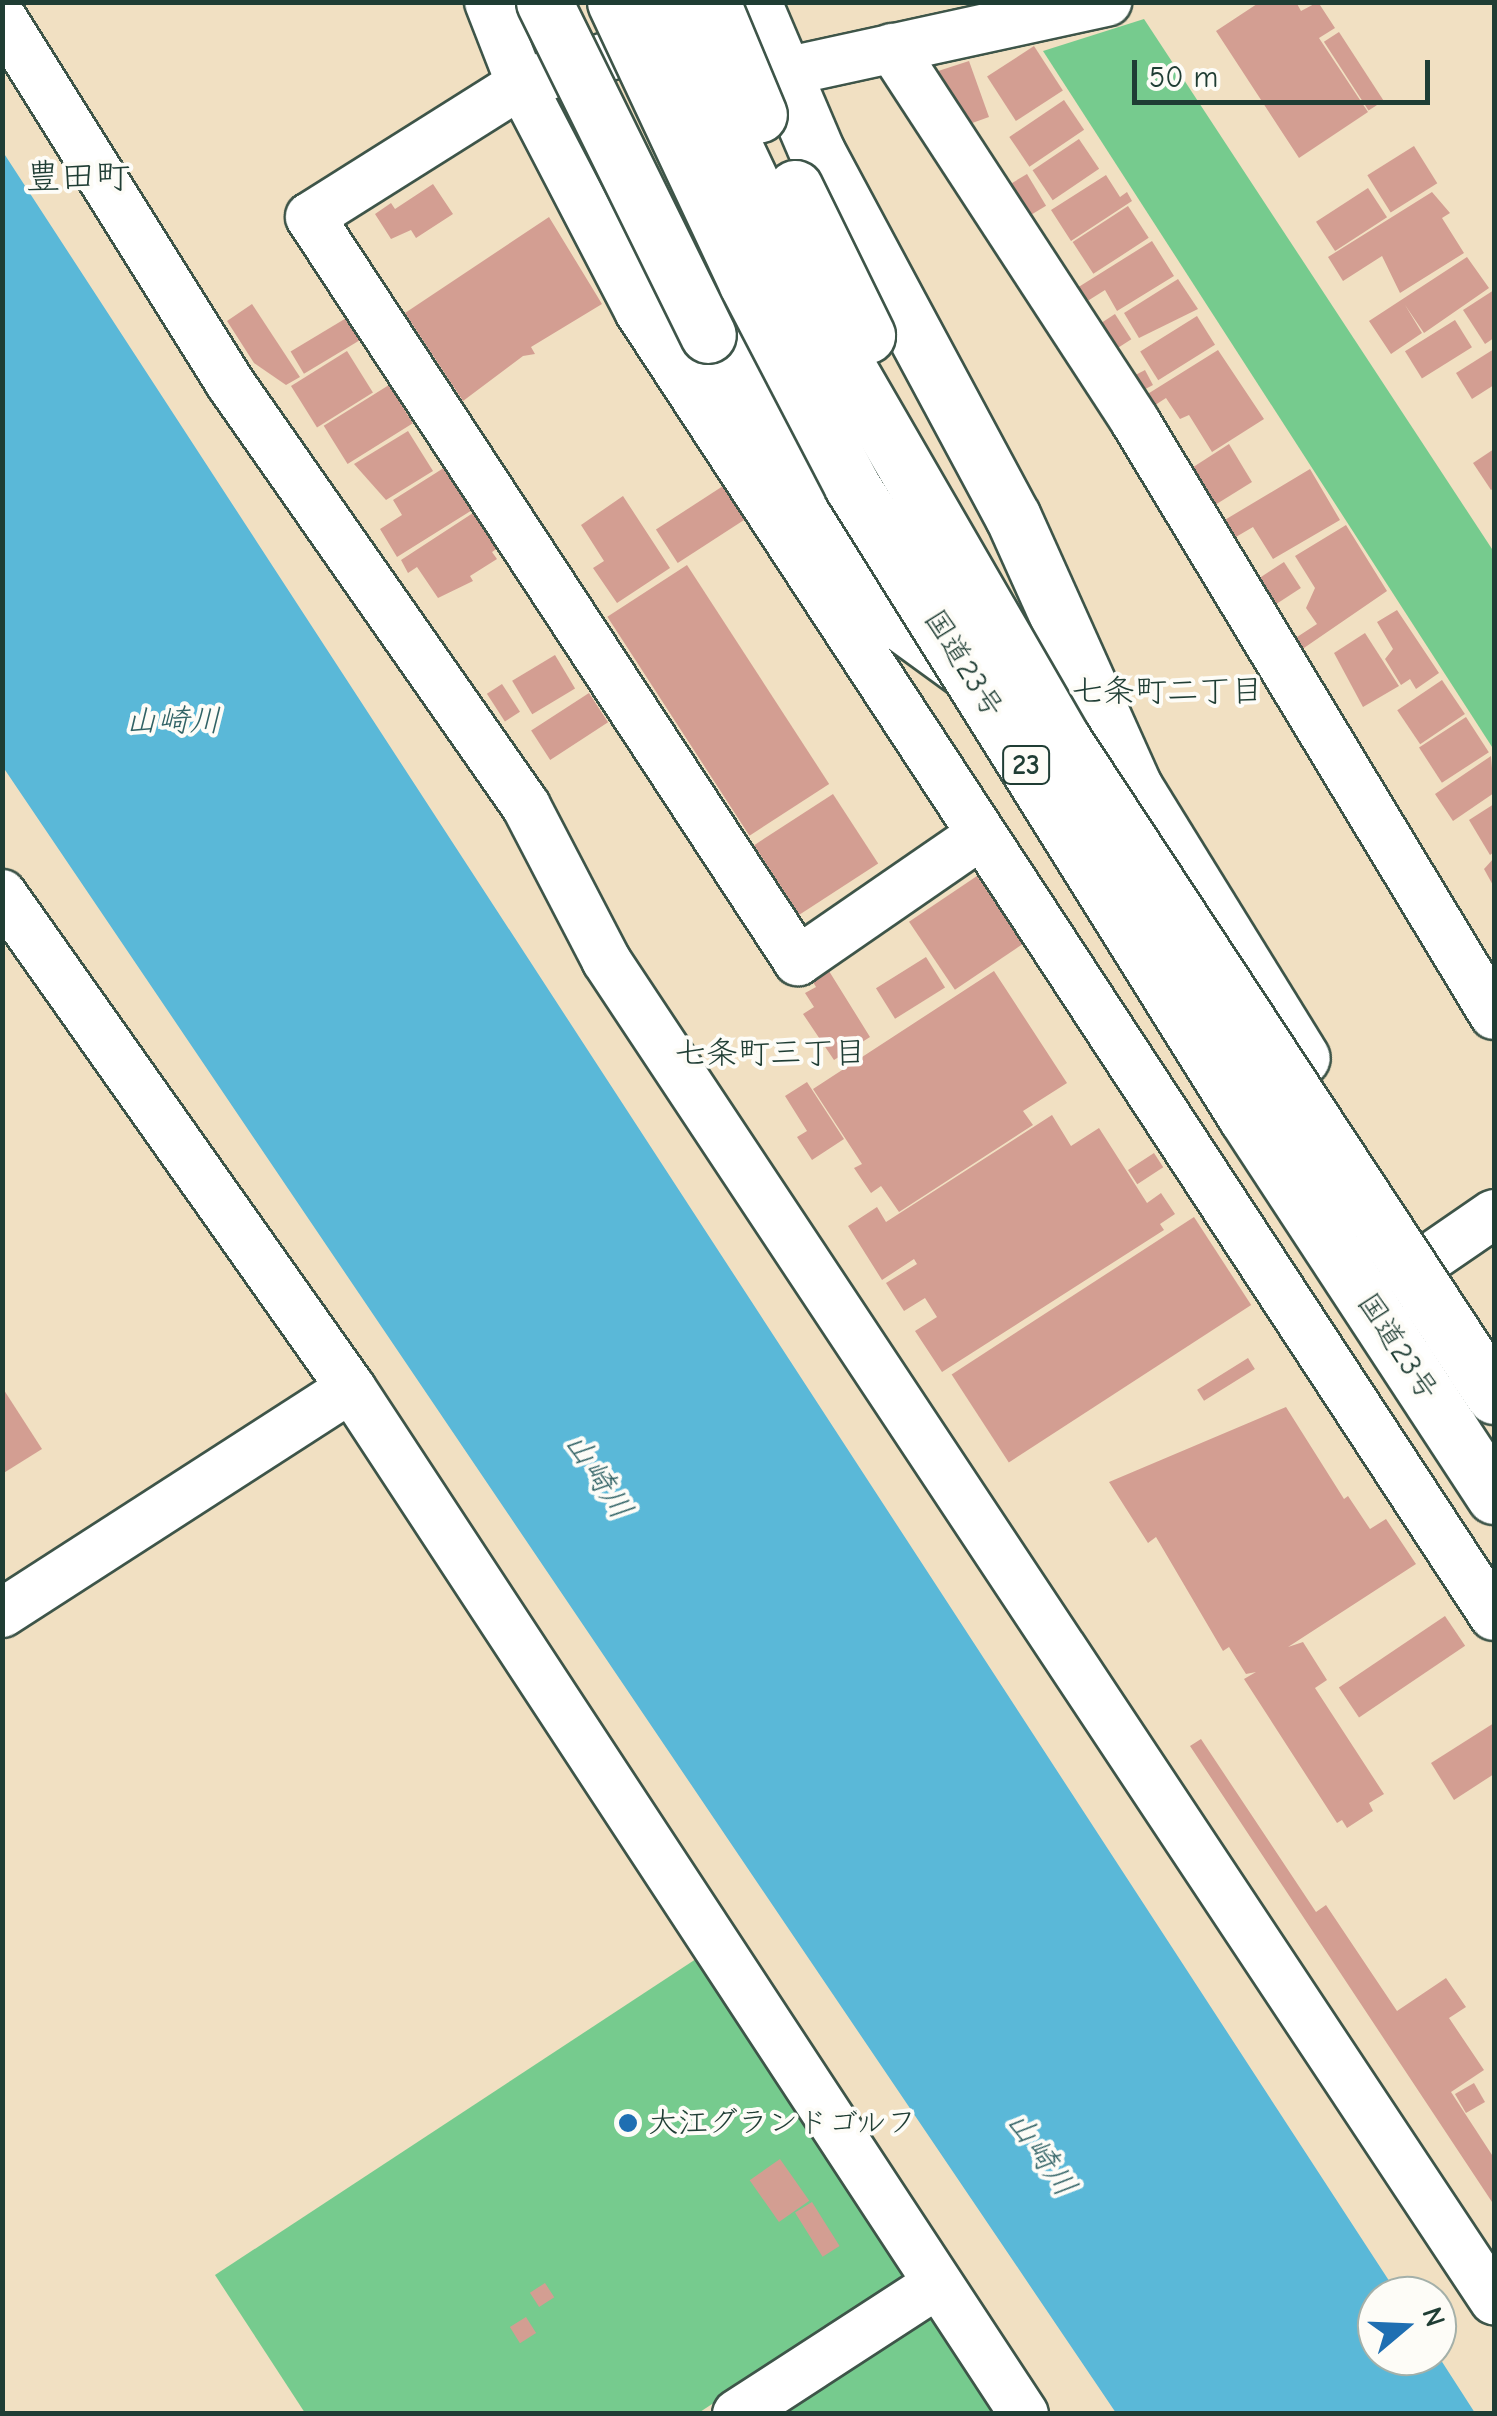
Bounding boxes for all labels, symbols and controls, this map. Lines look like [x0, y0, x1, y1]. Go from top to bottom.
scale bar [1137, 40, 1434, 102]
text: 50 m [1149, 60, 1218, 95]
district label: 豊田町 [26, 156, 130, 198]
street label: 国道23号 [916, 603, 1010, 725]
district label: 七条町二丁目 [1071, 672, 1263, 710]
water label: 山崎川 [125, 702, 221, 740]
road number: 23 [1001, 742, 1051, 788]
district label: 七条町三丁目 [674, 1034, 866, 1072]
street label: 国道23号 [1349, 1287, 1445, 1407]
water label: 山崎川 [556, 1425, 640, 1527]
water label: 山崎川 [998, 2104, 1084, 2204]
place label: 大江グランドゴルフ [648, 2105, 918, 2141]
marker: 大江グランドゴルフ [617, 2112, 639, 2134]
north arrow [1357, 2276, 1457, 2376]
text: N [1415, 2303, 1452, 2331]

